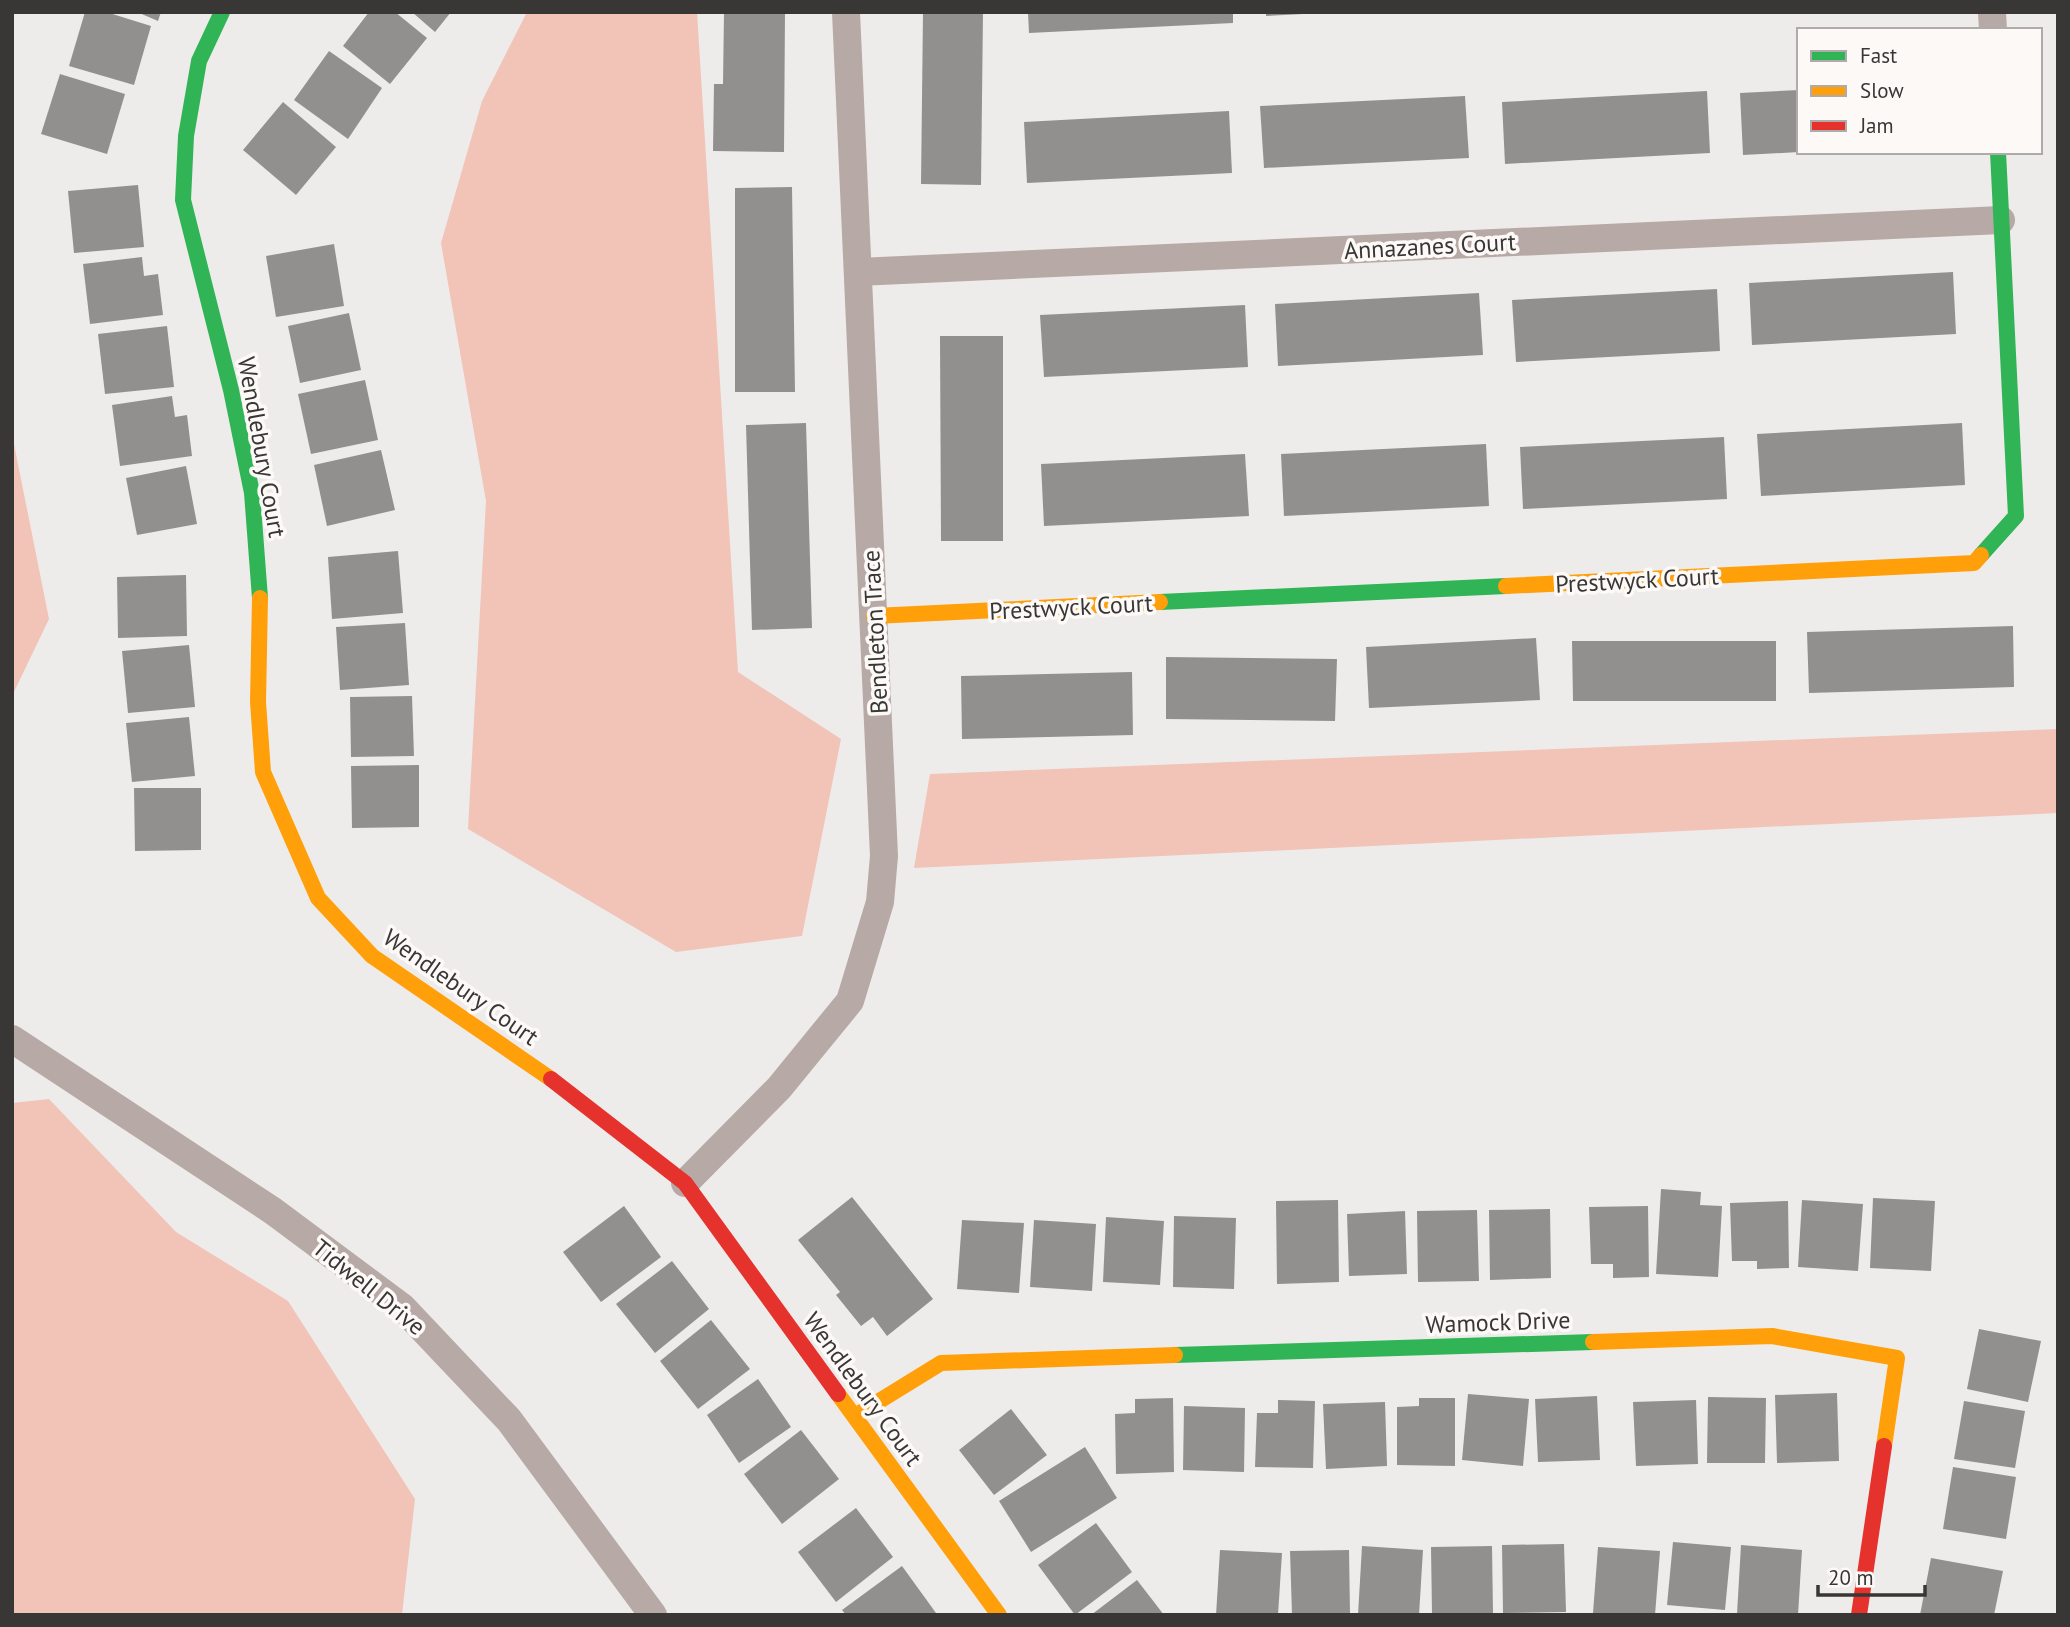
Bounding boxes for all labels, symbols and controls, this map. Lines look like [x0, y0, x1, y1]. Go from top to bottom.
legend [1797, 28, 2042, 154]
text: Fast [1860, 42, 1897, 69]
text: Slow [1860, 77, 1904, 104]
text: Jam [1859, 112, 1894, 139]
street label: Annazanes Court [1343, 226, 1517, 266]
street label: Wendlebury Court [231, 354, 293, 540]
street label: Bendleton Trace [855, 549, 895, 715]
street label: Prestwyck Court [1555, 560, 1719, 600]
street label: Prestwyck Court [989, 587, 1153, 627]
street label: Wendlebury Court [377, 922, 545, 1052]
street label: Tidwell Drive [306, 1232, 432, 1342]
street label: Wamock Drive [1425, 1304, 1571, 1340]
street label: Wendlebury Court [797, 1306, 929, 1472]
scale bar [1818, 1554, 1925, 1598]
text: 20 m [1828, 1564, 1874, 1591]

